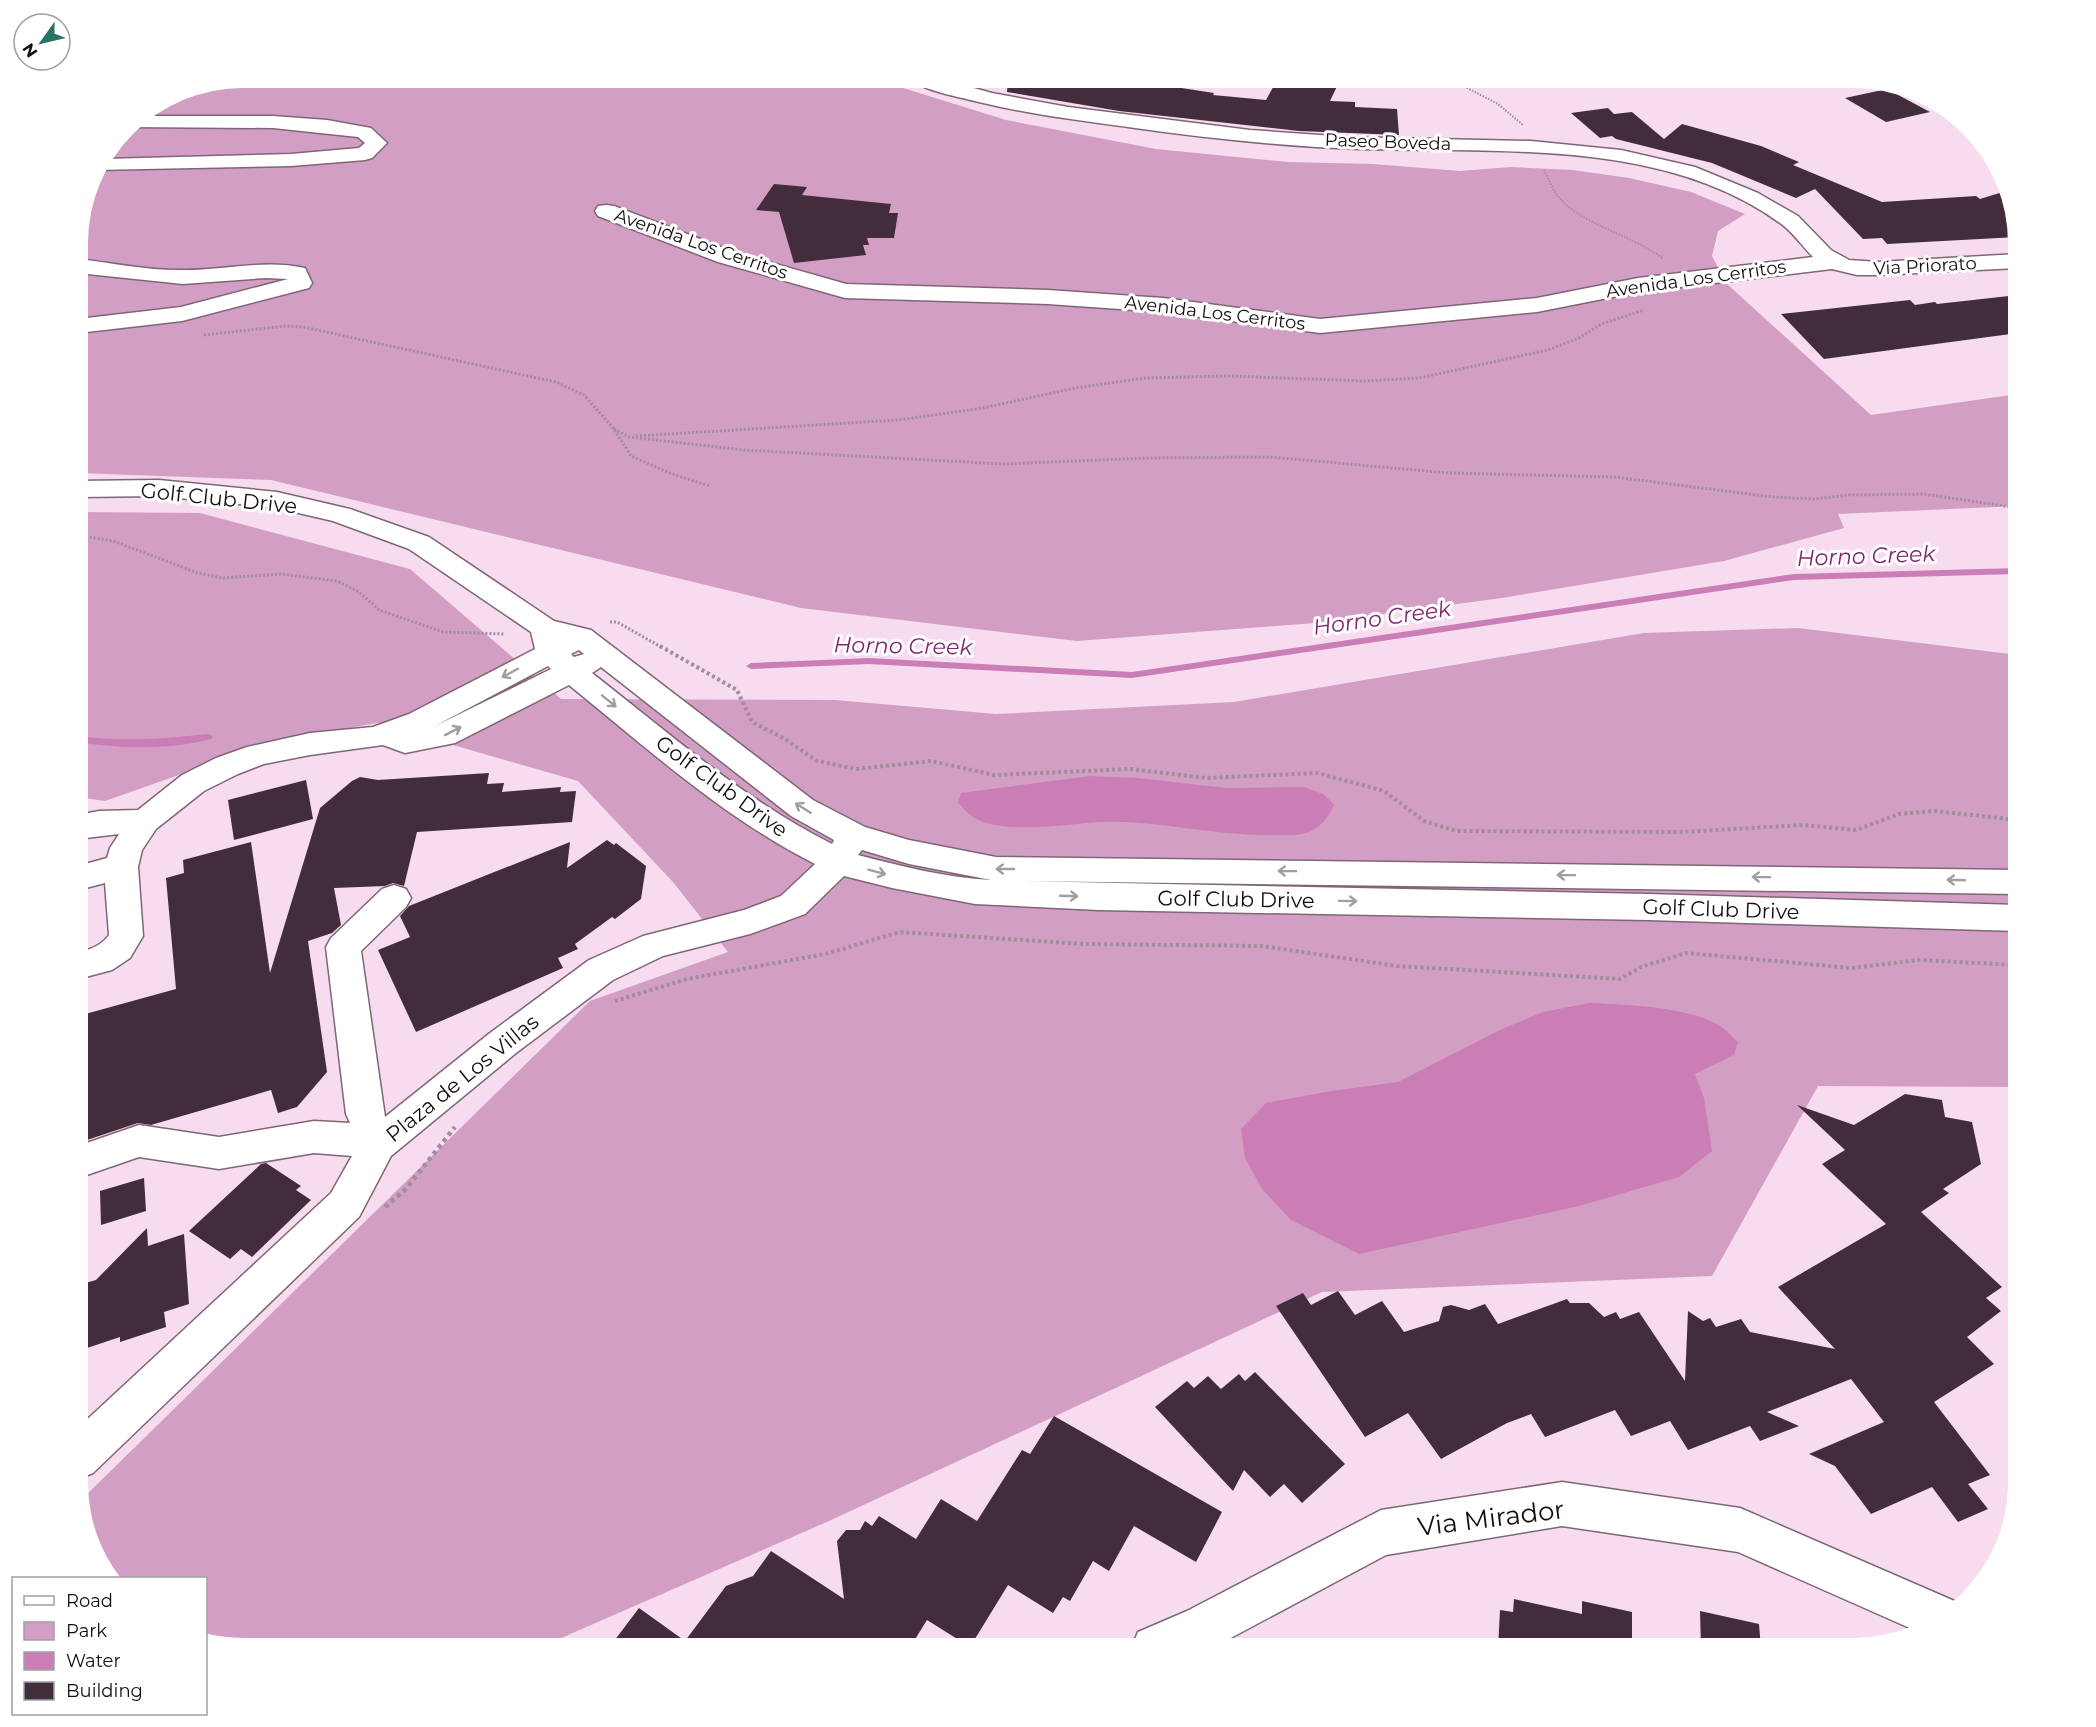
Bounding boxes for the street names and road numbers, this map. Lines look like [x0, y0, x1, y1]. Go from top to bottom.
street label: Paseo Boveda [1324, 129, 1452, 155]
street label: Avenida Los Cerritos [612, 204, 791, 284]
street label: Via Priorato [1873, 252, 1977, 280]
street label: Avenida Los Cerritos [1605, 255, 1788, 303]
street label: Avenida Los Cerritos [1123, 291, 1307, 335]
street label: Golf Club Drive [140, 477, 298, 519]
street label: Golf Club Drive [651, 730, 793, 842]
street label: Golf Club Drive [1157, 885, 1315, 913]
street label: Golf Club Drive [1642, 894, 1800, 924]
street label: Plaza de Los Villas [381, 1009, 543, 1147]
street label: Via Mirador [1416, 1493, 1566, 1543]

